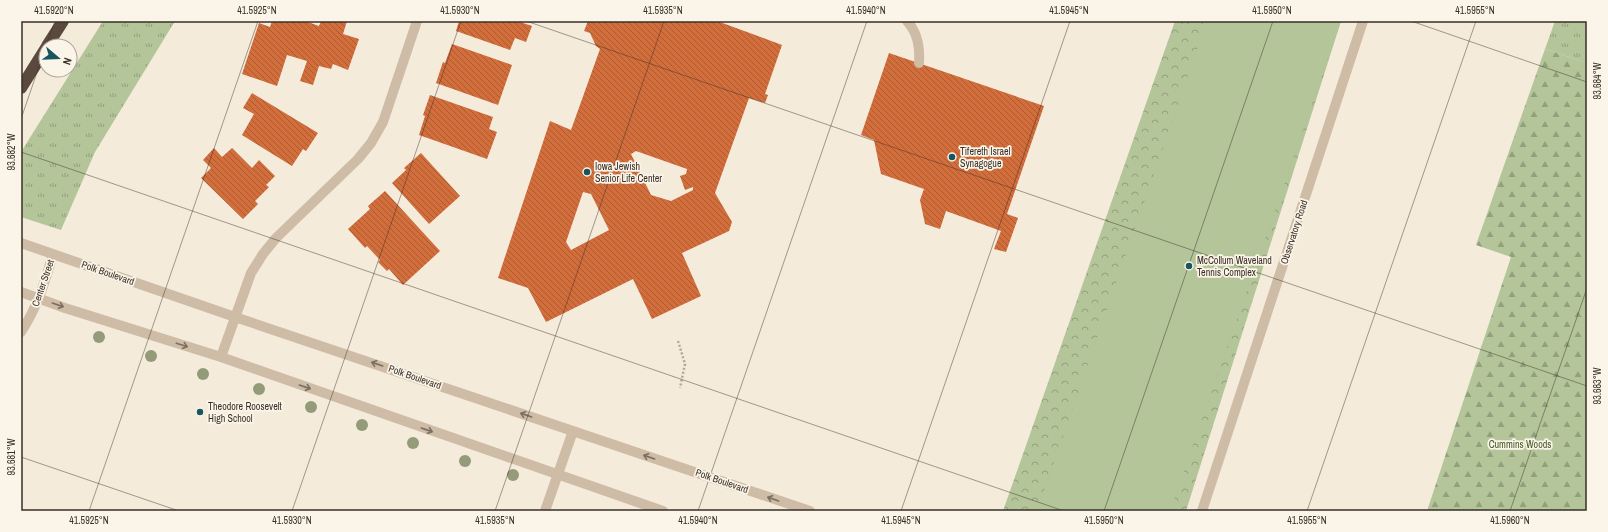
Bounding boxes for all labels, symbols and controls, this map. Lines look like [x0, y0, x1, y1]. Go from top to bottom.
text: 41.5920°N [34, 4, 74, 17]
text: 41.5925°N [237, 4, 277, 17]
text: 41.5930°N [440, 4, 480, 17]
text: 41.5935°N [643, 4, 683, 17]
text: 41.5940°N [846, 4, 886, 17]
text: 41.5945°N [1049, 4, 1089, 17]
text: 41.5950°N [1252, 4, 1292, 17]
text: 41.5955°N [1455, 4, 1495, 17]
north arrow [38, 38, 78, 78]
text: N [60, 56, 75, 67]
text: 93.684°W [1591, 62, 1604, 99]
text: 93.682°W [5, 133, 18, 170]
place label: Tifereth Israel Synagogue [960, 145, 1011, 170]
marker: Tifereth Israel Synagogue [947, 152, 957, 162]
place label: Iowa Jewish Senior Life Center [595, 160, 662, 185]
marker: Iowa Jewish Senior Life Center [582, 167, 592, 177]
street label: Observatory Road [1278, 198, 1310, 266]
place label: McCollum Waveland Tennis Complex [1197, 254, 1272, 279]
street label: Center Street [29, 257, 57, 308]
street label: Polk Boulevard [80, 258, 136, 288]
marker: McCollum Waveland Tennis Complex [1184, 261, 1194, 271]
one-way arrow [51, 302, 63, 310]
one-way arrow [175, 342, 188, 349]
one-way arrow [371, 360, 383, 368]
street label: Polk Boulevard [387, 362, 443, 392]
text: 93.683°W [1591, 367, 1604, 404]
one-way arrow [298, 383, 310, 391]
place label: Theodore Roosevelt High School [208, 400, 283, 425]
marker: Theodore Roosevelt High School [195, 407, 205, 417]
one-way arrow [521, 411, 533, 419]
one-way arrow [421, 426, 433, 434]
text: 93.681°W [5, 438, 18, 475]
park label: Cummins Woods [1489, 438, 1551, 451]
one-way arrow [643, 453, 656, 460]
street label: Polk Boulevard [694, 466, 750, 496]
one-way arrow [767, 494, 779, 502]
text: 41.5925°N [69, 514, 109, 527]
text: 41.5930°N [272, 514, 312, 527]
text: 41.5935°N [475, 514, 515, 527]
text: 41.5940°N [678, 514, 718, 527]
text: 41.5945°N [881, 514, 921, 527]
text: 41.5950°N [1084, 514, 1124, 527]
text: 41.5955°N [1287, 514, 1327, 527]
text: 41.5960°N [1490, 514, 1530, 527]

